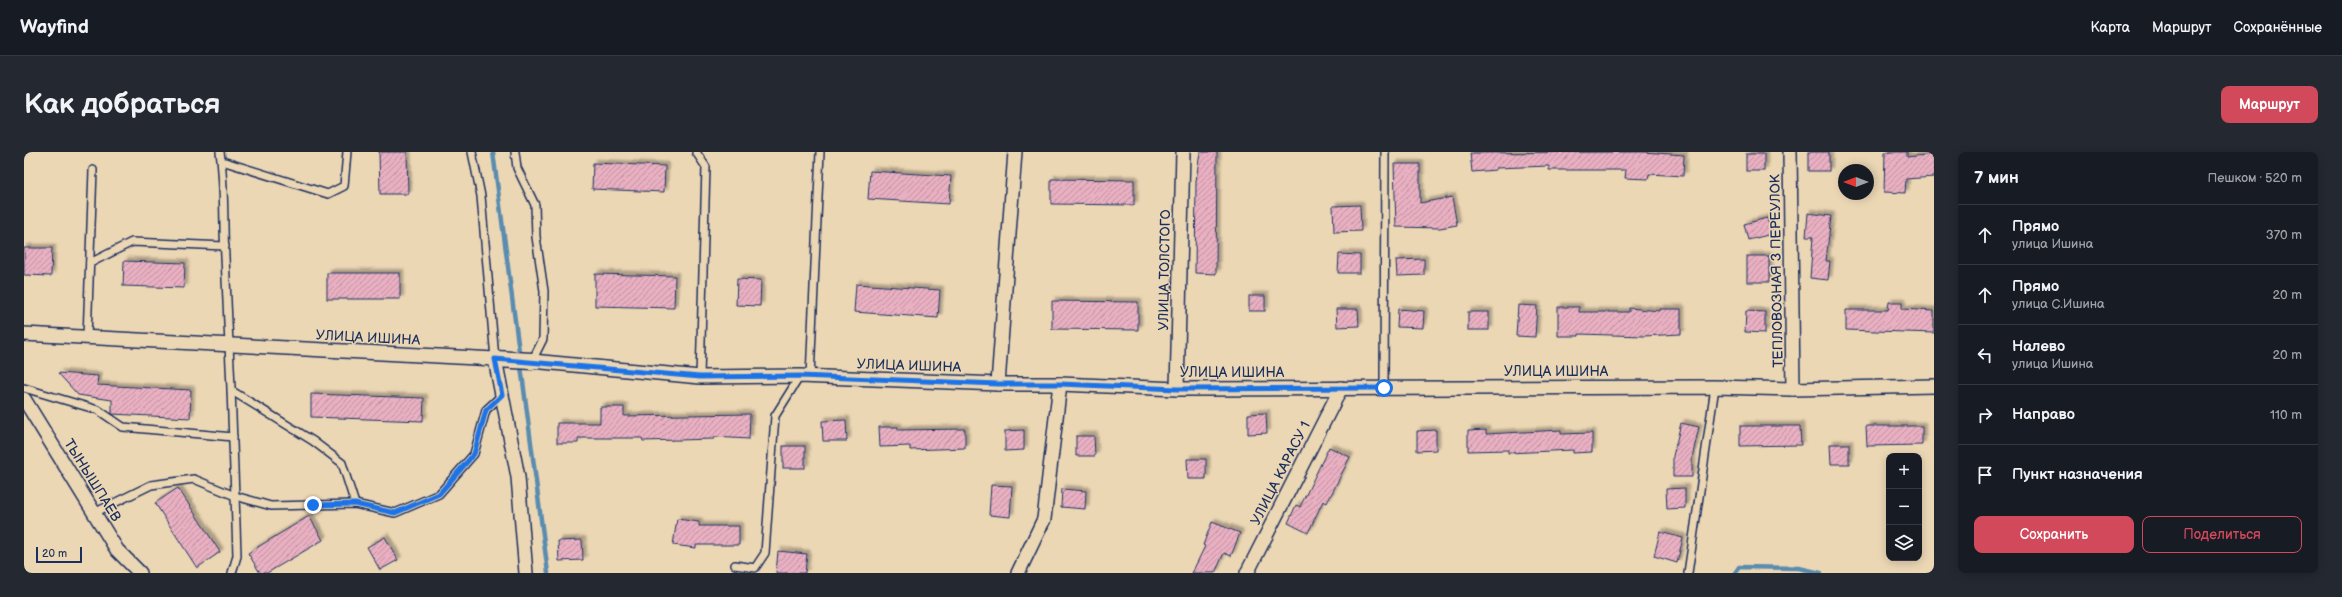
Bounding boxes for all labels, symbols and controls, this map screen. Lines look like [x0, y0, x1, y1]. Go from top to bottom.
text: Wayfind [20, 16, 89, 39]
text: Карта [2091, 19, 2130, 36]
text: Маршрут [2152, 19, 2212, 36]
text: Сохранённые [2234, 19, 2322, 36]
button: Маршрут [2221, 86, 2318, 123]
text: Как добраться [24, 88, 221, 121]
north arrow [1838, 164, 1874, 200]
text: 7 мин [1974, 168, 2019, 188]
text: Пешком · 520 m [2207, 170, 2302, 186]
street label: ТЕПЛОВОЗНАЯ 3 ПЕРЕУЛОК [1766, 173, 1787, 368]
street label: УЛИЦА ТОЛСТОГО [1155, 209, 1174, 331]
text: Прямо [2012, 217, 2059, 236]
icon: ahead [1974, 224, 1996, 246]
text: 370 m [2266, 227, 2302, 243]
text: улица Ишина [2012, 236, 2093, 252]
text: Прямо [2012, 277, 2059, 296]
icon: ahead [1974, 284, 1996, 306]
text: 20 m [2272, 287, 2302, 303]
text: улица С.Ишина [2012, 296, 2105, 312]
street label: УЛИЦА ИШИНА [315, 326, 421, 349]
text: Налево [2012, 337, 2065, 356]
icon: left [1974, 344, 1996, 366]
text: 20 m [2272, 347, 2302, 363]
street label: УЛИЦА ИШИНА [856, 355, 962, 376]
text: улица Ишина [2012, 356, 2093, 372]
street label: УЛИЦА ИШИНА [1504, 363, 1609, 380]
street label: УЛИЦА ИШИНА [1180, 364, 1285, 381]
route start [1375, 379, 1393, 397]
icon: right [1974, 404, 1996, 426]
text: Направо [2012, 405, 2075, 424]
text: 110 m [2270, 407, 2302, 423]
street label: УЛИЦА КАРАСУ 1 [1247, 419, 1314, 528]
street label: ТЫНЫШПАЕВ [60, 436, 125, 525]
map controls [1886, 453, 1922, 561]
button: + [1886, 453, 1922, 489]
icon: arrive [1974, 464, 1996, 486]
text: Пункт назначения [2012, 465, 2143, 484]
button: − [1886, 489, 1922, 525]
route end [304, 496, 322, 514]
button: Сохранить [1974, 516, 2134, 553]
button: Поделиться [2142, 516, 2302, 553]
button: layers [1886, 525, 1922, 561]
scale bar [36, 545, 82, 564]
text: 20 m [42, 547, 67, 560]

